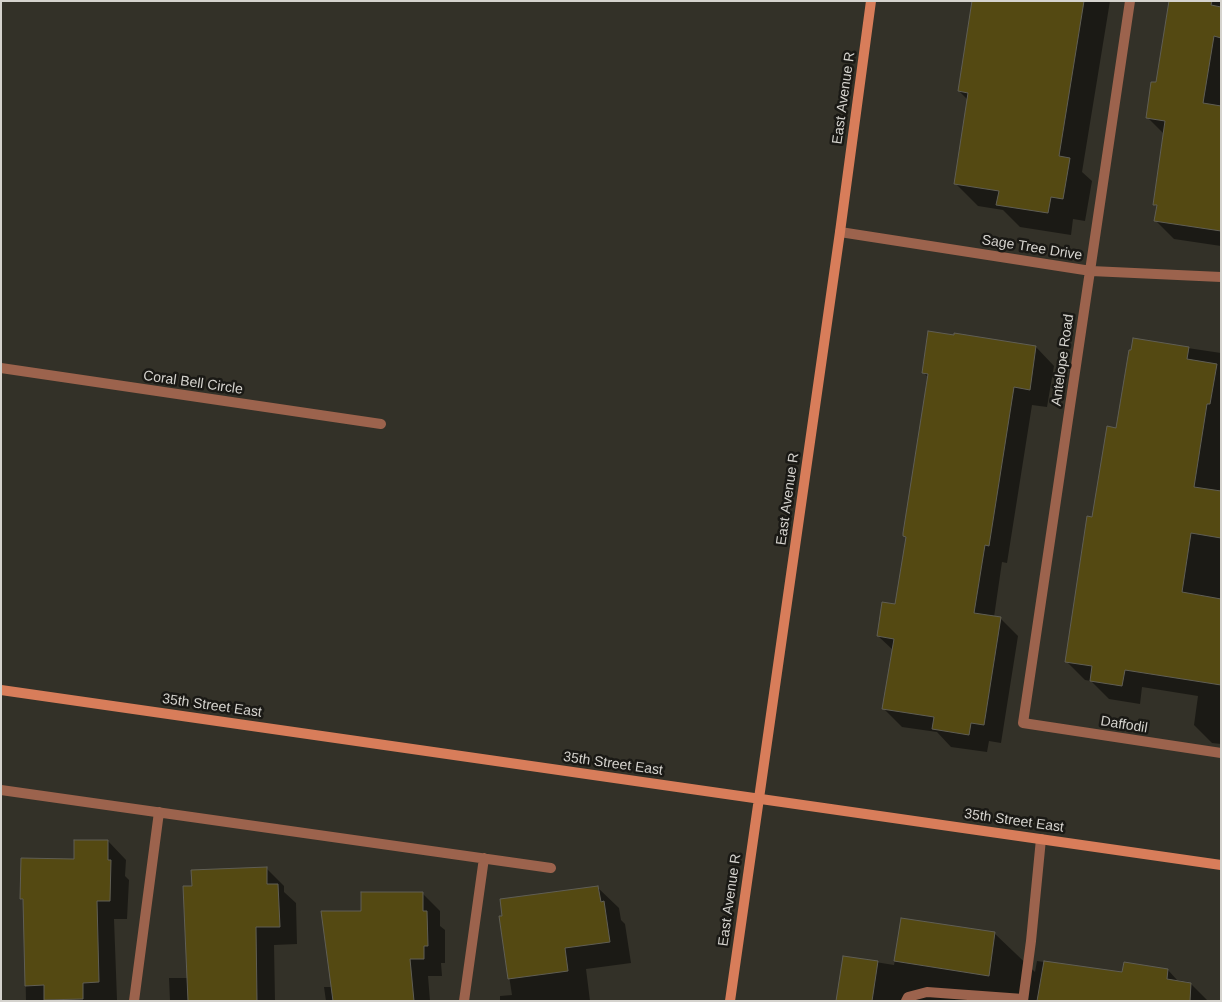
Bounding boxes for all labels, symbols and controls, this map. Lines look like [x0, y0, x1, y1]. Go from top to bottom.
street label: East Avenue R [829, 51, 859, 145]
street label: Sage Tree Drive [981, 232, 1083, 264]
street label: Antelope Road [1048, 313, 1078, 407]
street label: Coral Bell Circle [142, 368, 244, 398]
street label: East Avenue R [773, 452, 803, 546]
street label: 35th Street East [161, 691, 263, 721]
street label: Daffodil [1099, 713, 1149, 737]
street label: 35th Street East [562, 749, 664, 779]
street label: 35th Street East [963, 806, 1065, 836]
street label: East Avenue R [715, 853, 745, 947]

